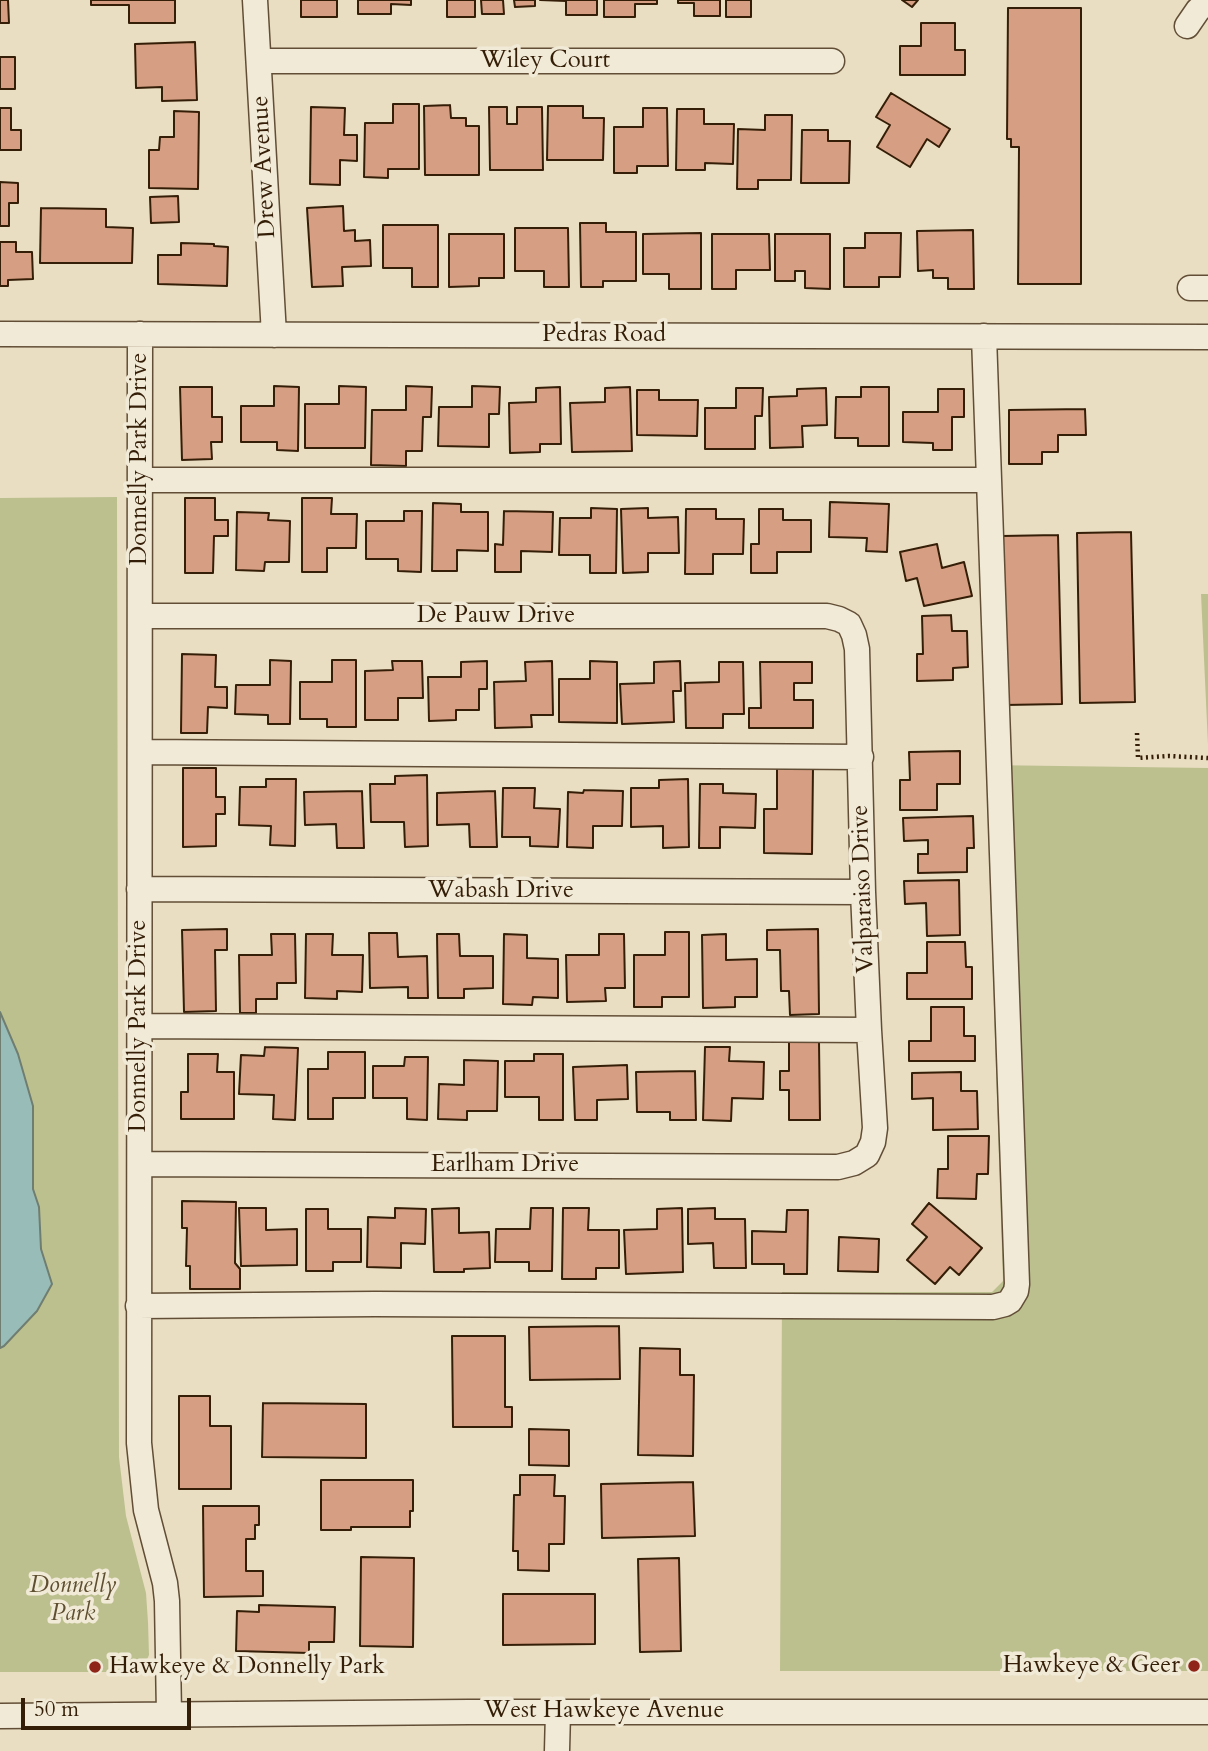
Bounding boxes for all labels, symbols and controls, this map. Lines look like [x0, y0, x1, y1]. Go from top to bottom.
street label: Wiley Court [480, 47, 610, 75]
street label: Drew Avenue [247, 95, 283, 239]
street label: Pedras Road [542, 321, 666, 349]
street label: Donnelly Park Drive [126, 353, 154, 565]
street label: De Pauw Drive [417, 602, 575, 630]
street label: Valparaiso Drive [847, 804, 881, 974]
street label: Wabash Drive [428, 877, 574, 905]
street label: Donnelly Park Drive [125, 920, 153, 1132]
street label: Earlham Drive [431, 1151, 579, 1179]
park label: Donnelly Park [30, 1572, 116, 1628]
place label: Hawkeye & Geer [1003, 1652, 1180, 1680]
place label: Hawkeye & Donnelly Park [109, 1653, 385, 1681]
marker: Hawkeye & Geer [1186, 1658, 1202, 1674]
marker: Hawkeye & Donnelly Park [87, 1659, 103, 1675]
scale bar [24, 1684, 194, 1728]
text: 50 m [34, 1695, 79, 1724]
street label: West Hawkeye Avenue [484, 1697, 724, 1725]

